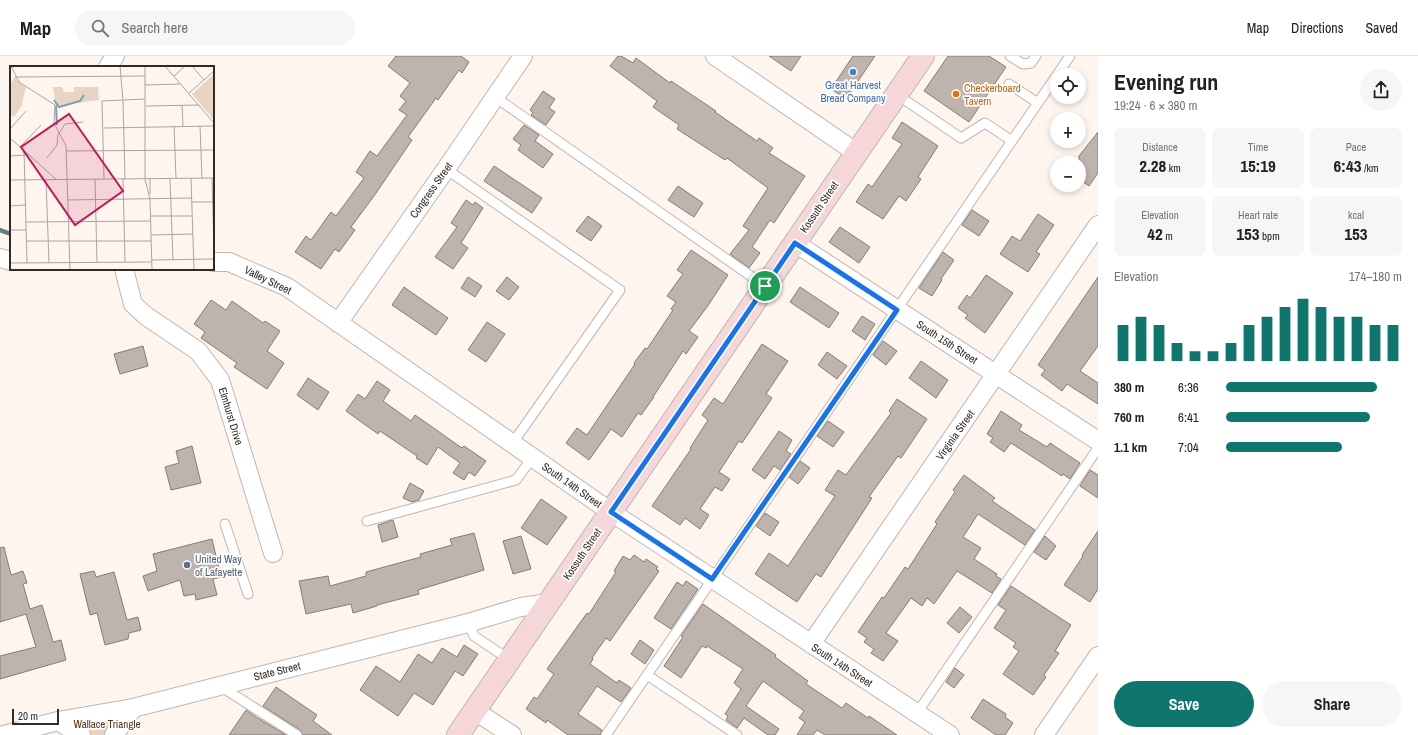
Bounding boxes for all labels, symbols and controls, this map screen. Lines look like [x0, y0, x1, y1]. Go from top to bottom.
search box [75, 10, 355, 46]
text: Map [20, 15, 51, 41]
icon: search [89, 17, 111, 39]
text: Search here [121, 17, 188, 38]
text: Map [1247, 19, 1269, 37]
text: Directions [1291, 19, 1343, 37]
text: Saved [1365, 19, 1398, 37]
inset map [10, 66, 214, 270]
marker: Great Harvest Bread Company [848, 67, 858, 77]
text: Evening run [1114, 67, 1218, 97]
map controls [1050, 68, 1086, 192]
button: locate [1050, 68, 1086, 104]
button: share [1360, 69, 1402, 111]
place label: Great Harvest Bread Company [820, 78, 886, 105]
place label: Checkerboard Tavern [964, 81, 1021, 108]
marker: Checkerboard Tavern [951, 89, 961, 99]
text: 19:24 · 6 × 380 m [1114, 97, 1197, 114]
button: + [1050, 112, 1086, 148]
text: Distance [1142, 140, 1178, 154]
text: Time [1248, 140, 1268, 154]
text: Pace [1346, 140, 1366, 154]
text: 2.28 [1139, 154, 1166, 177]
text: 15:19 [1240, 154, 1276, 177]
text: 6:43 [1334, 154, 1361, 177]
button: − [1050, 156, 1086, 192]
street label: Congress Street [407, 159, 456, 221]
text: km [1166, 161, 1181, 175]
text: /km [1361, 161, 1378, 175]
street label: Kossuth Street [797, 178, 842, 235]
text: Elevation [1141, 208, 1179, 222]
text: Heart rate [1238, 208, 1278, 222]
text: kcal [1348, 208, 1364, 222]
text: 42 [1147, 222, 1163, 245]
text: 153 [1236, 222, 1260, 245]
text: 153 [1344, 222, 1368, 245]
text: m [1163, 229, 1173, 243]
text: bpm [1260, 229, 1280, 243]
street label: Valley Street [242, 263, 294, 298]
text: Elevation [1114, 268, 1158, 285]
text: 174–180 m [1349, 268, 1402, 285]
pin [748, 269, 782, 303]
icon: arrive [754, 275, 776, 297]
street label: South 15th Street [914, 317, 981, 367]
text: 380 m [1114, 379, 1144, 396]
text: 6:36 [1178, 379, 1199, 396]
street label: Elmhurst Drive [216, 385, 246, 447]
street label: Virginia Street [933, 407, 978, 463]
text: 760 m [1114, 409, 1144, 426]
text: 6:41 [1178, 409, 1199, 426]
text: 1.1 km [1114, 439, 1147, 456]
text: 7:04 [1178, 439, 1199, 456]
street label: South 14th Street [539, 459, 605, 511]
street label: Kossuth Street [560, 525, 605, 582]
place label: United Way of Lafayette [195, 552, 242, 579]
marker: United Way of Lafayette [182, 560, 192, 570]
street label: South 14th Street [809, 640, 876, 690]
street label: State Street [252, 658, 302, 684]
button: Save [1114, 681, 1254, 727]
button: Share [1262, 681, 1402, 727]
scale bar [12, 707, 59, 726]
text: 20 m [18, 709, 38, 723]
park label: Wallace Triangle [74, 717, 140, 731]

